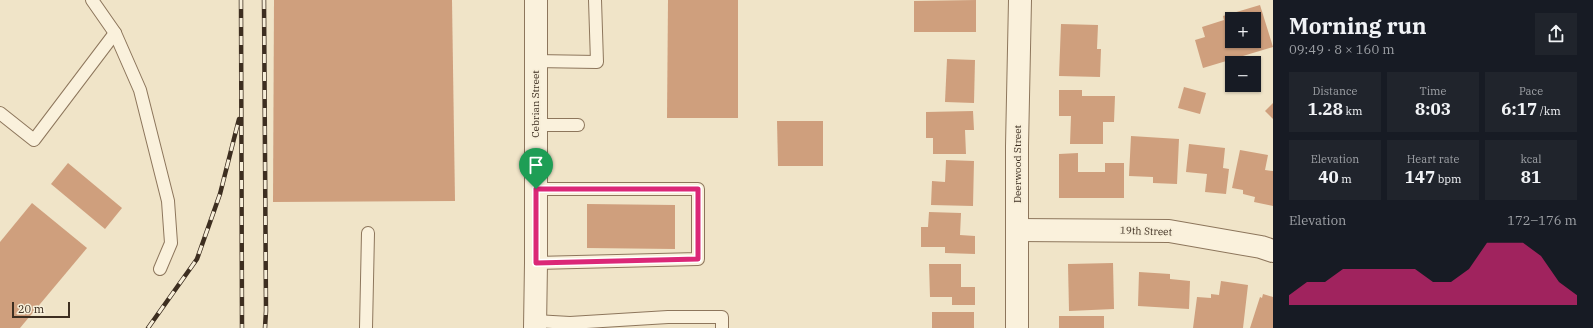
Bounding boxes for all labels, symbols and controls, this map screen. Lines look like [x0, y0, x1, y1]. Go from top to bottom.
text: Morning run [1289, 11, 1427, 40]
map controls [1225, 12, 1261, 92]
button: + [1225, 12, 1261, 48]
button: share [1535, 13, 1577, 55]
text: 09:49 · 8 × 160 m [1289, 41, 1395, 58]
button: − [1225, 56, 1261, 92]
street label: Cebrian Street [529, 70, 542, 138]
text: Distance [1313, 84, 1357, 98]
text: Time [1419, 84, 1447, 98]
text: Pace [1519, 84, 1543, 98]
text: 1.28 [1308, 98, 1343, 120]
text: 8:03 [1415, 98, 1451, 120]
text: 6:17 [1501, 98, 1537, 120]
text: km [1343, 104, 1362, 118]
text: /km [1537, 104, 1561, 118]
street label: Deerwood Street [1011, 124, 1024, 203]
pin [519, 148, 553, 189]
text: Elevation [1311, 152, 1359, 166]
text: Heart rate [1407, 152, 1459, 166]
text: kcal [1520, 152, 1542, 166]
icon: arrive [525, 154, 547, 176]
text: 40 [1318, 166, 1339, 188]
text: 147 [1405, 166, 1435, 188]
text: 81 [1521, 166, 1541, 188]
text: m [1339, 172, 1352, 186]
text: bpm [1435, 172, 1461, 186]
text: Elevation [1289, 212, 1346, 229]
text: 172–176 m [1507, 212, 1577, 229]
street label: 19th Street [1120, 224, 1173, 238]
scale bar [12, 300, 70, 319]
text: 20 m [18, 302, 44, 316]

